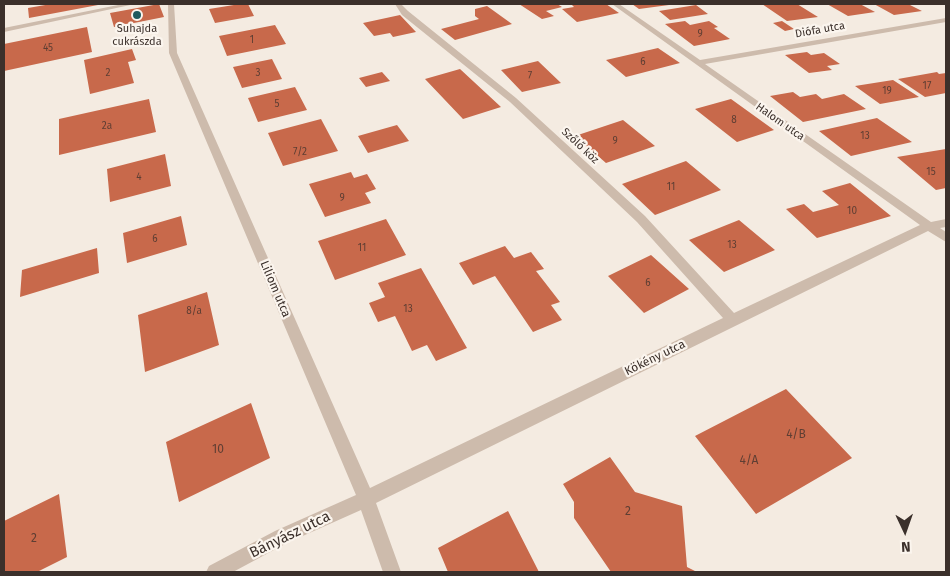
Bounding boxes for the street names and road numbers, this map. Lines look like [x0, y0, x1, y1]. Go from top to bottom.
street label: Diófa utca [794, 19, 846, 41]
street label: Halom utca [753, 100, 807, 144]
street label: Szőlő köz [559, 125, 601, 167]
street label: Liliom utca [257, 259, 293, 319]
street label: Kökény utca [622, 337, 688, 379]
street label: Bányász utca [247, 508, 333, 562]

